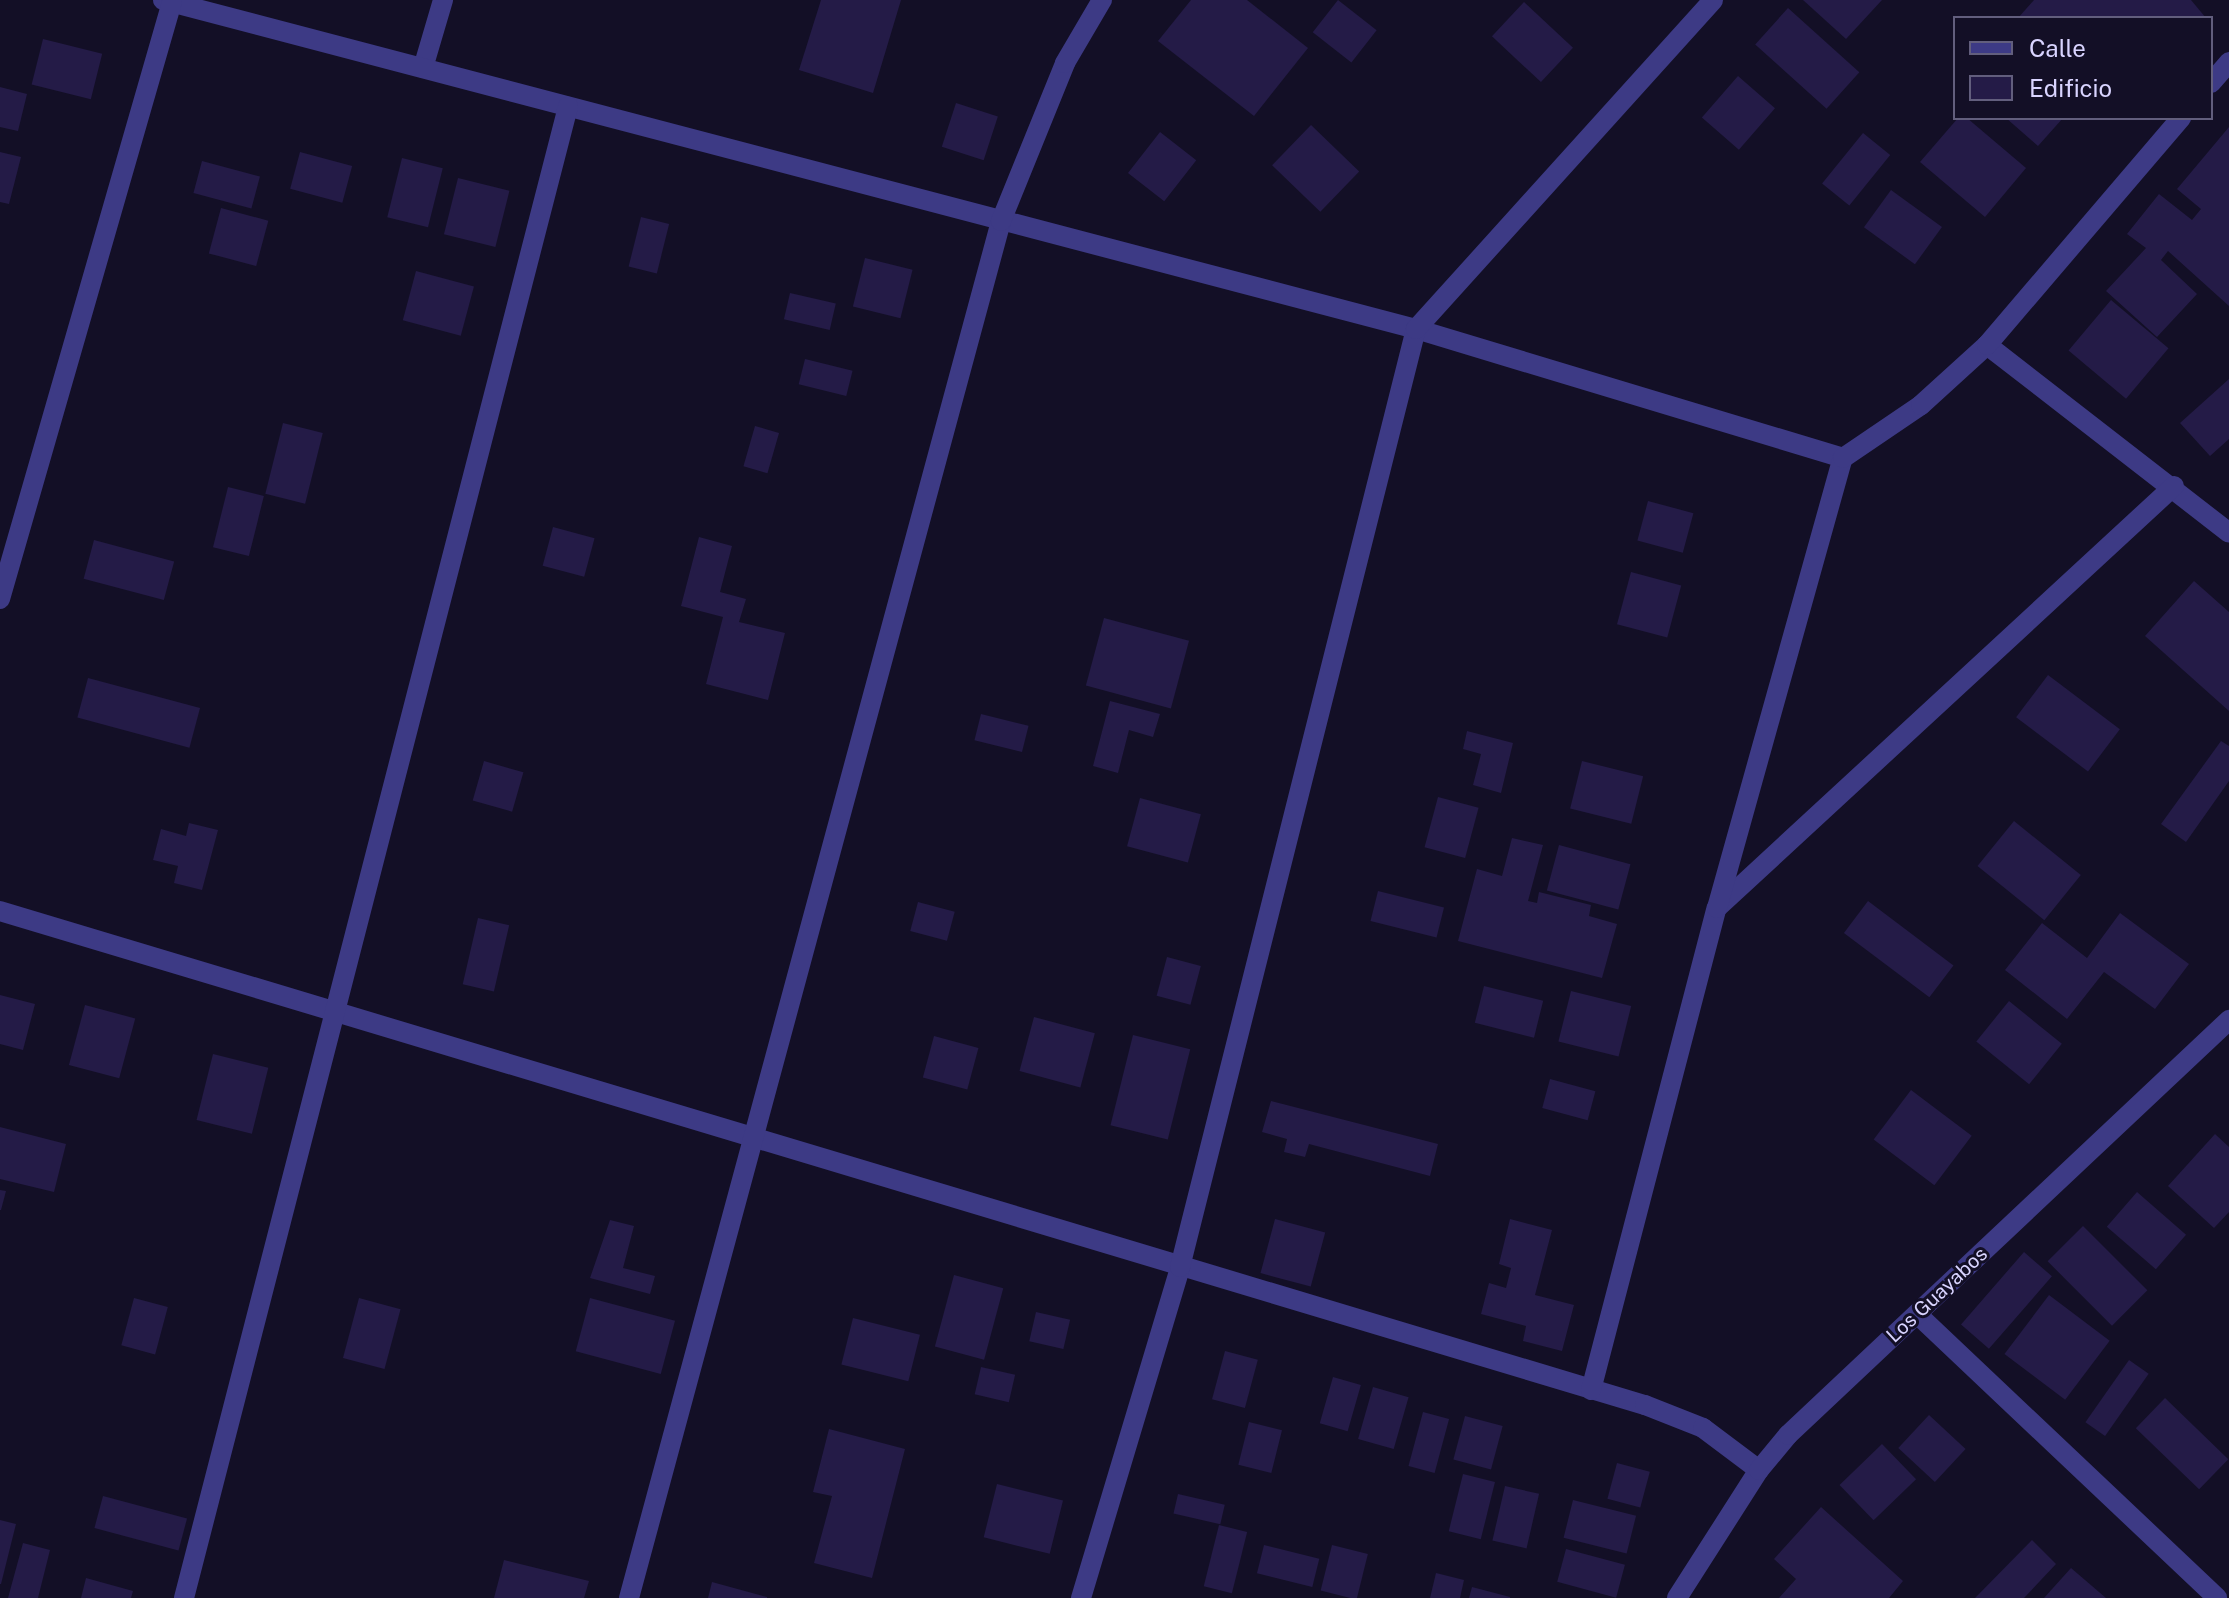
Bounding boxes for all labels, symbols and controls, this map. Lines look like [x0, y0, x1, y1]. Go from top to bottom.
legend [1953, 16, 2213, 120]
text: Calle [2029, 34, 2086, 62]
text: Edificio [2029, 74, 2112, 102]
street label: Los Guayabos [1882, 1242, 1992, 1348]

